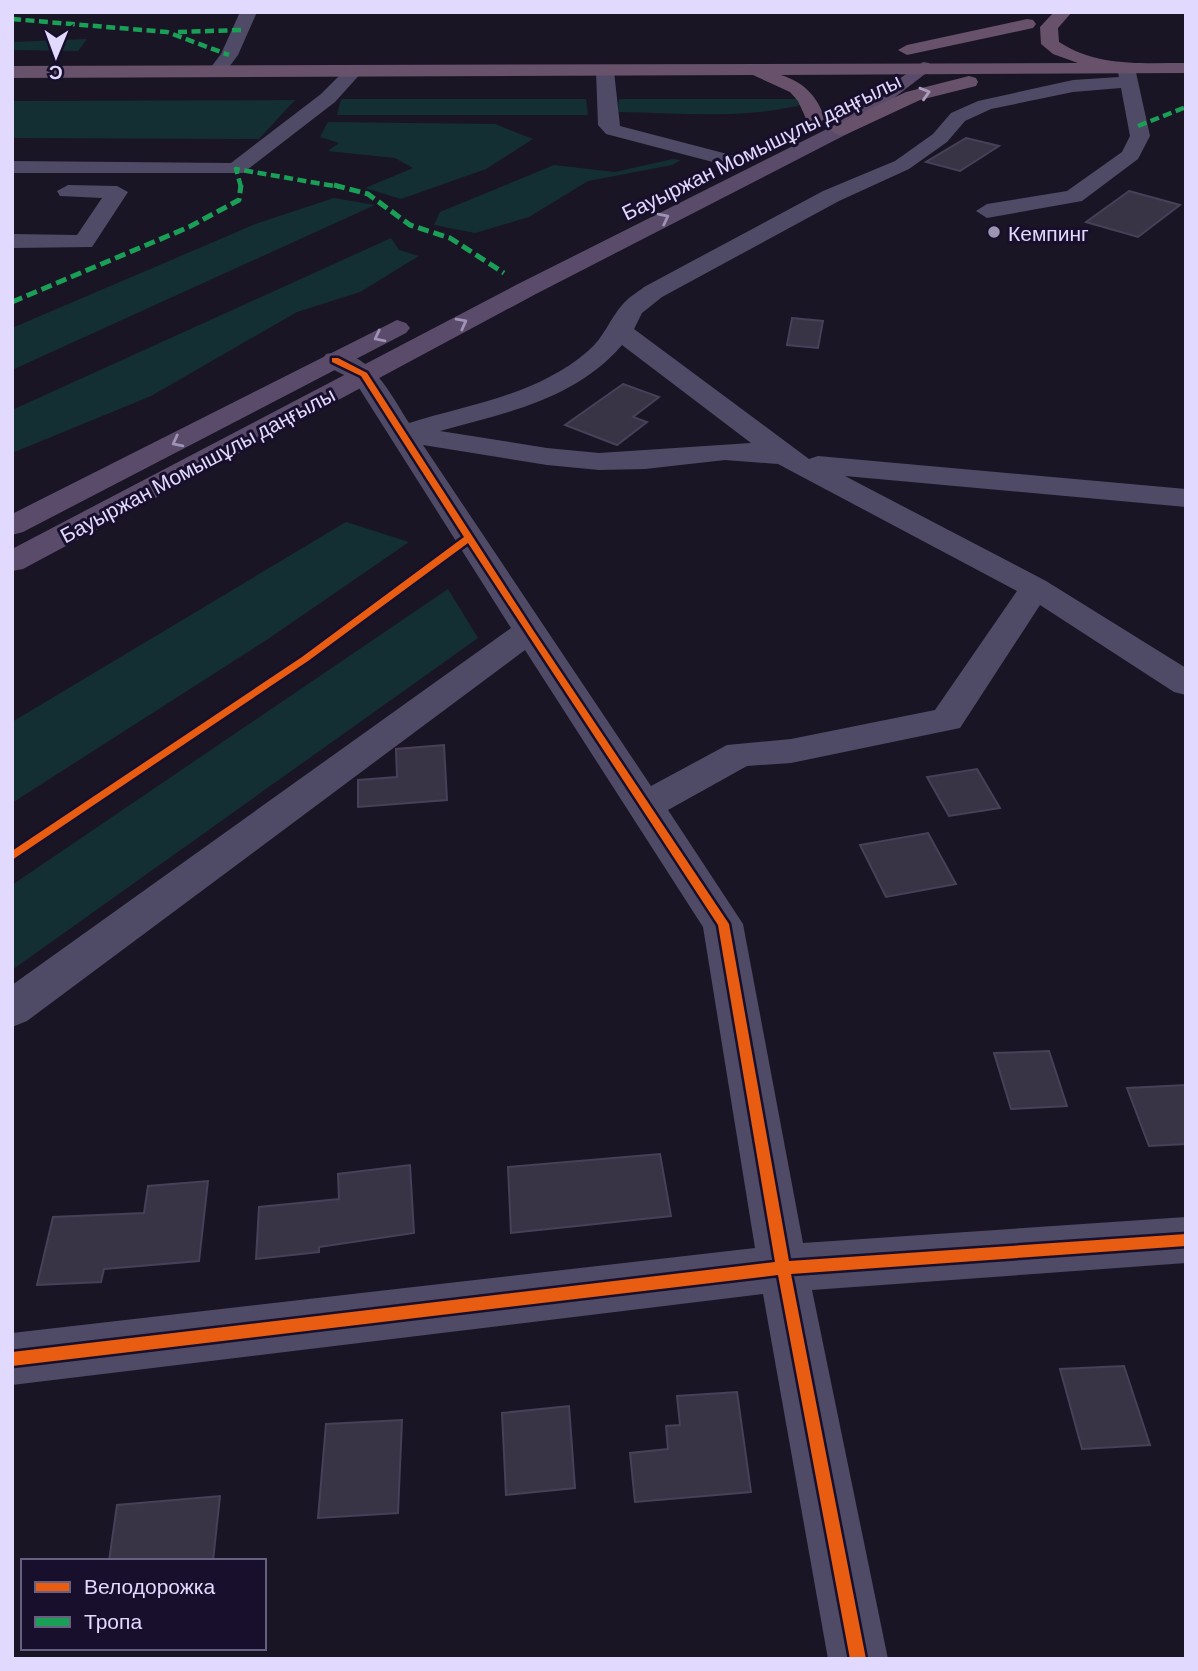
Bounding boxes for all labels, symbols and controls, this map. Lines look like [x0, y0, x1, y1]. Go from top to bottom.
north arrow [21, 21, 91, 91]
text: С [48, 62, 63, 85]
street label: Бауыржан Момышұлы даңғылы [617, 67, 905, 225]
one-way arrow [918, 86, 930, 101]
one-way arrow [657, 213, 669, 227]
place label: Кемпинг [1008, 220, 1089, 245]
marker: Кемпинг [986, 224, 1002, 240]
one-way arrow [455, 318, 467, 331]
one-way arrow [374, 329, 386, 343]
street label: Бауыржан Момышұлы даңғылы [55, 381, 339, 547]
one-way arrow [172, 433, 184, 447]
legend [21, 1559, 266, 1650]
text: Велодорожка [84, 1573, 215, 1598]
text: Тропа [84, 1608, 142, 1633]

